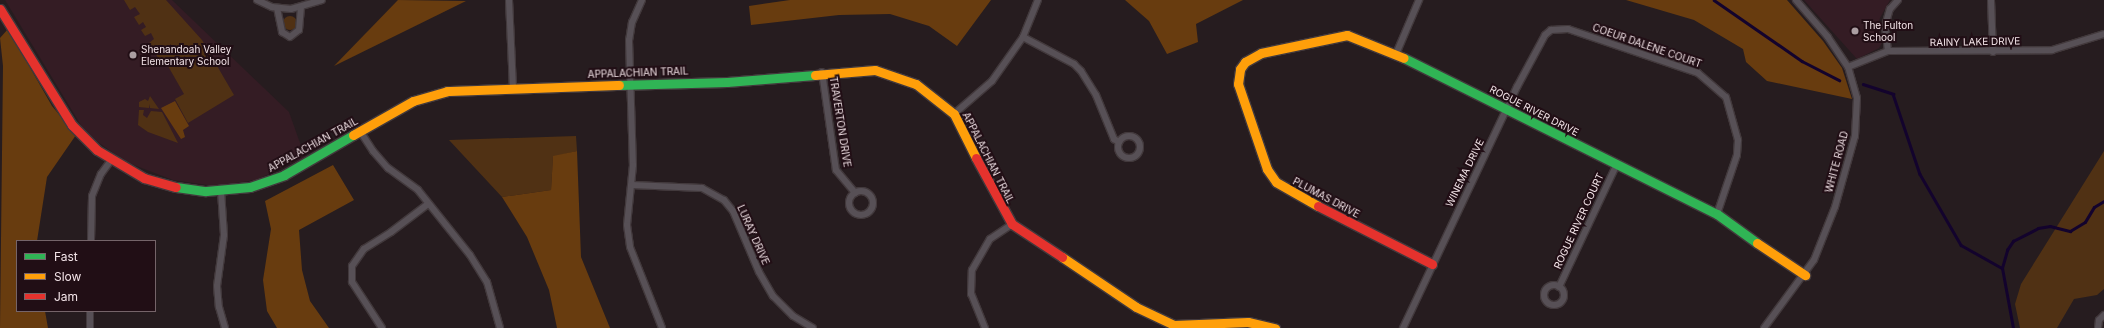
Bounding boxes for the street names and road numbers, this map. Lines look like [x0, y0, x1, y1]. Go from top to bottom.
street label: COEUR DALENE COURT [1591, 22, 1703, 70]
street label: RAINY LAKE DRIVE [1930, 35, 2020, 49]
street label: APPALACHIAN TRAIL [587, 65, 689, 81]
street label: TRAVERTON DRIVE [827, 76, 853, 168]
street label: ROGUE RIVER DRIVE [1487, 83, 1581, 139]
street label: APPALACHIAN TRAIL [960, 110, 1016, 206]
street label: APPALACHIAN TRAIL [266, 115, 360, 175]
street label: WHITE ROAD [1823, 130, 1851, 194]
street label: WINEMA DRIVE [1443, 137, 1487, 209]
street label: ROGUE RIVER COURT [1552, 171, 1606, 271]
street label: PLUMAS DRIVE [1291, 175, 1361, 221]
street label: LURAY DRIVE [734, 203, 772, 267]

